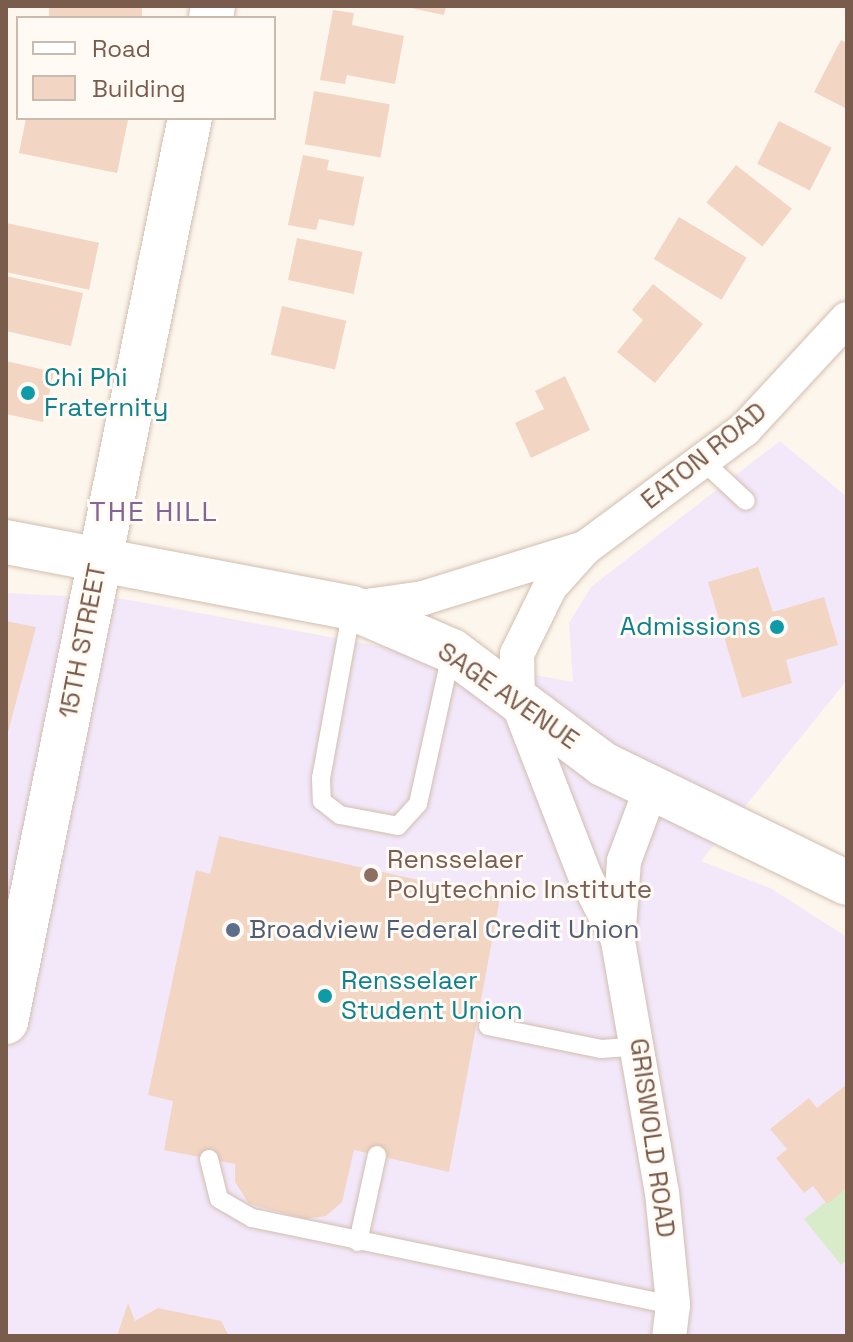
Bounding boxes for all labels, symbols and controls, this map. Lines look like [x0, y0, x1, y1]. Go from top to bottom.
legend [16, 16, 276, 120]
text: Road [92, 33, 151, 64]
text: Building [92, 73, 186, 104]
place label: Chi Phi Fraternity [44, 362, 168, 424]
marker: Chi Phi Fraternity [19, 384, 37, 402]
street label: EATON ROAD [635, 396, 773, 516]
district label: THE HILL [89, 494, 219, 528]
street label: 15TH STREET [53, 561, 113, 721]
place label: Admissions [620, 611, 761, 643]
marker: Admissions [768, 618, 786, 636]
street label: SAGE AVENUE [431, 636, 585, 756]
place label: Rensselaer Polytechnic Institute [387, 844, 652, 906]
marker: Rensselaer Polytechnic Institute [362, 866, 380, 884]
place label: Broadview Federal Credit Union [249, 914, 640, 946]
marker: Broadview Federal Credit Union [224, 921, 242, 939]
place label: Rensselaer Student Union [341, 965, 523, 1026]
marker: Rensselaer Student Union [316, 987, 334, 1005]
street label: GRISWOLD ROAD [623, 1036, 681, 1240]

